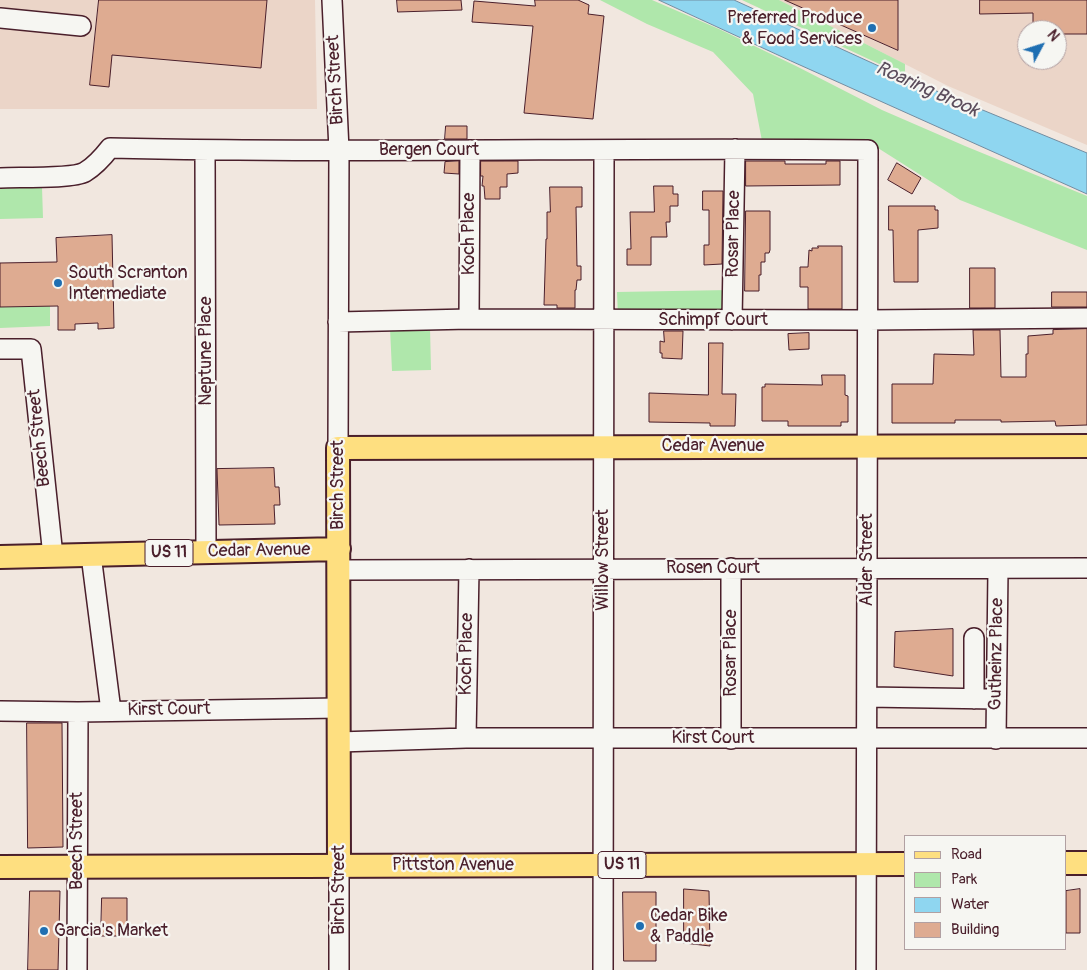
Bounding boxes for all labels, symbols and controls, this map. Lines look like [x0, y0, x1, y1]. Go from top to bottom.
place label: Preferred Produce & Food Services [727, 7, 862, 50]
north arrow [1017, 20, 1067, 70]
marker: Preferred Produce & Food Services [866, 22, 878, 34]
text: N [1044, 27, 1063, 45]
street label: Birch Street [323, 34, 349, 126]
water label: Roaring Brook [872, 57, 982, 123]
street label: Bergen Court [379, 139, 479, 161]
street label: Rosar Place [722, 190, 746, 278]
street label: Koch Place [458, 193, 480, 275]
place label: South Scranton Intermediate [68, 262, 188, 304]
marker: South Scranton Intermediate [52, 277, 64, 289]
street label: Neptune Place [195, 296, 217, 406]
street label: Schimpf Court [658, 309, 768, 331]
street label: Beech Street [24, 388, 56, 488]
street label: Cedar Avenue [662, 435, 764, 457]
street label: Birch Street [327, 440, 349, 530]
street label: Willow Street [592, 509, 614, 611]
street label: Alder Street [856, 514, 878, 606]
street label: Cedar Avenue [207, 539, 311, 563]
road number: US 11 [145, 540, 193, 566]
street label: Rosen Court [666, 557, 760, 579]
street label: Gutheinz Place [985, 597, 1009, 711]
street label: Rosar Place [720, 609, 742, 697]
street label: Koch Place [455, 613, 479, 695]
street label: Kirst Court [127, 698, 211, 722]
street label: Kirst Court [671, 727, 755, 749]
street label: Beech Street [66, 792, 88, 890]
legend [904, 835, 1067, 950]
street label: Birch Street [328, 845, 350, 935]
text: Road [951, 845, 982, 864]
road number: US 11 [598, 852, 646, 878]
street label: Pittston Avenue [392, 854, 514, 876]
text: Park [951, 870, 977, 889]
text: Water [951, 895, 989, 914]
place label: Cedar Bike & Paddle [650, 905, 727, 948]
place label: Garcia's Market [54, 920, 168, 942]
marker: Cedar Bike & Paddle [634, 920, 646, 932]
text: Building [951, 920, 999, 939]
marker: Garcia's Market [38, 925, 50, 937]

